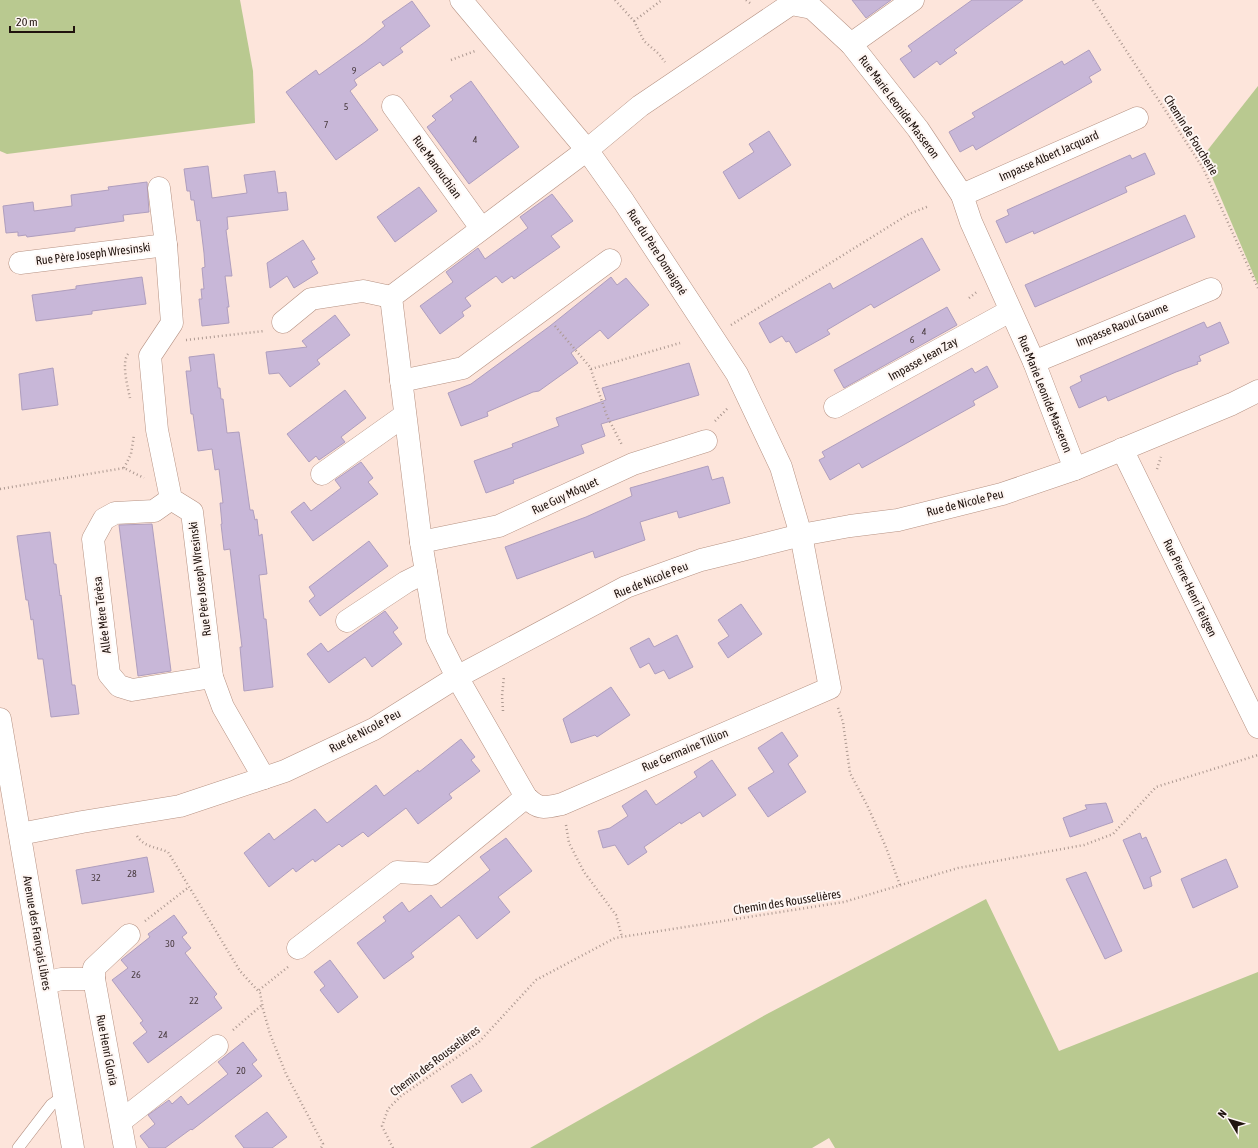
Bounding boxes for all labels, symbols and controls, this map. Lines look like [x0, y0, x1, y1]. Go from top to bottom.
scale bar [10, 8, 74, 34]
text: 20 m [16, 15, 38, 29]
street label: Rue Marie Leonide Masseron [856, 53, 942, 161]
house number: 9 [352, 65, 357, 76]
street label: Chemin de Foucherie [1161, 92, 1221, 178]
house number: 5 [344, 101, 349, 112]
house number: 7 [324, 119, 329, 130]
street label: Impasse Albert Jacquard [997, 128, 1101, 184]
street label: Rue Manouchian [410, 133, 464, 201]
house number: 4 [473, 134, 478, 145]
street label: Rue du Père Domaigné [624, 206, 690, 298]
street label: Rue Père Joseph Wresinski [35, 240, 151, 268]
street label: Impasse Raoul Gaume [1074, 300, 1170, 350]
house number: 4 [922, 326, 927, 337]
street label: Rue Marie Leonide Masseron [1015, 333, 1075, 455]
street label: Impasse Jean Zay [886, 334, 960, 384]
house number: 6 [910, 334, 915, 345]
street label: Rue Guy Môquet [530, 474, 601, 517]
street label: Rue de Nicole Peu [925, 487, 1005, 519]
street label: Rue Père Joseph Wresinski [186, 521, 214, 637]
street label: Rue Pierre-Henri Teitgen [1160, 537, 1220, 639]
street label: Rue de Nicole Peu [612, 559, 690, 601]
street label: Allée Mère Térèsa [90, 576, 114, 654]
street label: Rue de Nicole Peu [327, 706, 403, 756]
street label: Rue Germaine Tillion [640, 725, 730, 775]
house number: 28 [127, 868, 137, 879]
house number: 32 [91, 872, 101, 883]
street label: Avenue des Français Libres [20, 875, 54, 991]
street label: Chemin des Rousselières [732, 887, 842, 917]
house number: 30 [165, 938, 175, 949]
house number: 26 [131, 969, 141, 980]
house number: 22 [189, 995, 199, 1006]
street label: Rue Henri Gloria [93, 1013, 121, 1087]
street label: Chemin des Rousselières [387, 1023, 483, 1099]
house number: 24 [158, 1029, 168, 1040]
house number: 20 [236, 1065, 246, 1076]
north arrow [1210, 1100, 1250, 1140]
text: N [1215, 1108, 1229, 1120]

